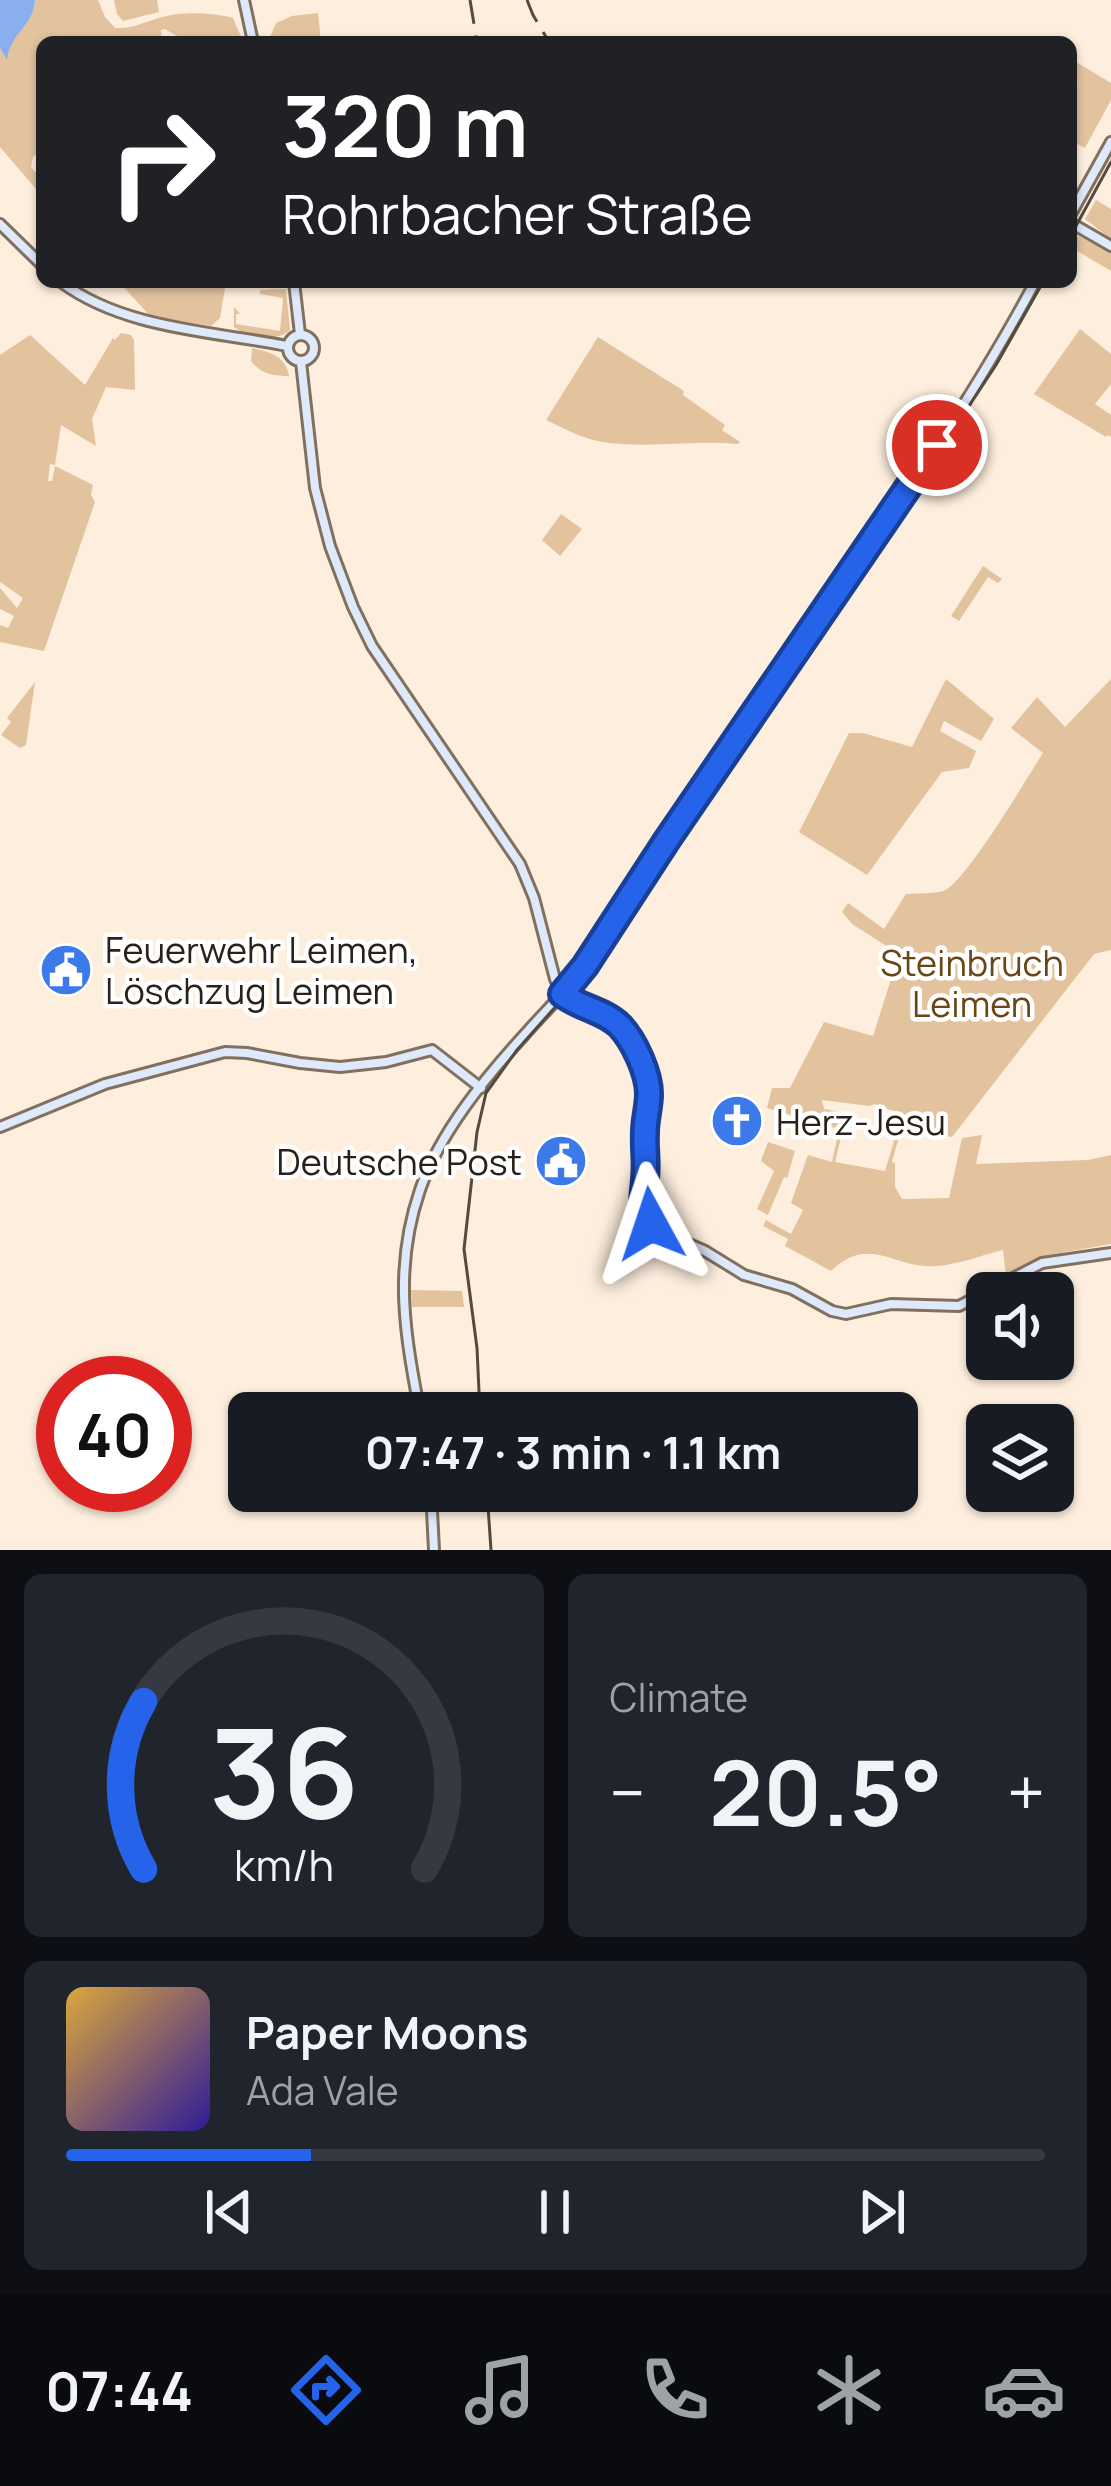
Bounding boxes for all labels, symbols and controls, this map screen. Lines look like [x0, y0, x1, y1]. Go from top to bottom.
text: 320 m [282, 67, 528, 182]
icon: right [84, 84, 240, 240]
text: Rohrbacher Straße [282, 176, 752, 250]
pin [886, 394, 988, 496]
icon: arrive [904, 412, 970, 478]
place label: Feuerwehr Leimen, Löschzug Leimen [105, 925, 418, 1015]
park label: Steinbruch Leimen [880, 938, 1064, 1028]
public building icon: Feuerwehr Leimen, Löschzug Leimen [38, 942, 94, 998]
church icon: Herz-Jesu [709, 1093, 765, 1149]
place label: Herz-Jesu [776, 1097, 946, 1146]
public building icon: Deutsche Post [533, 1133, 589, 1189]
place label: Deutsche Post [276, 1137, 522, 1186]
position arrow [588, 1161, 714, 1287]
map controls [966, 1272, 1074, 1512]
button: sound [966, 1272, 1074, 1380]
speed limit sign: 40 [36, 1356, 192, 1512]
button: layers [966, 1404, 1074, 1512]
text: 07:47 · 3 min · 1.1 km [365, 1421, 781, 1483]
text: Climate [610, 1670, 748, 1724]
text: 36 [209, 1685, 359, 1855]
text: 20.5° [709, 1730, 943, 1853]
text: − [610, 1747, 645, 1837]
text: + [1007, 1747, 1045, 1837]
text: km/h [234, 1834, 334, 1893]
text: Paper Moons [246, 2001, 528, 2063]
text: Ada Vale [246, 2063, 399, 2117]
icon: previous [196, 2179, 262, 2245]
icon: pause [522, 2179, 588, 2245]
icon: next [849, 2179, 915, 2245]
icon: directions [284, 2348, 368, 2432]
icon: music [458, 2348, 542, 2432]
icon: phone [633, 2348, 717, 2432]
icon: climate [807, 2348, 891, 2432]
icon: car [982, 2348, 1066, 2432]
text: 07:44 [45, 2353, 193, 2427]

